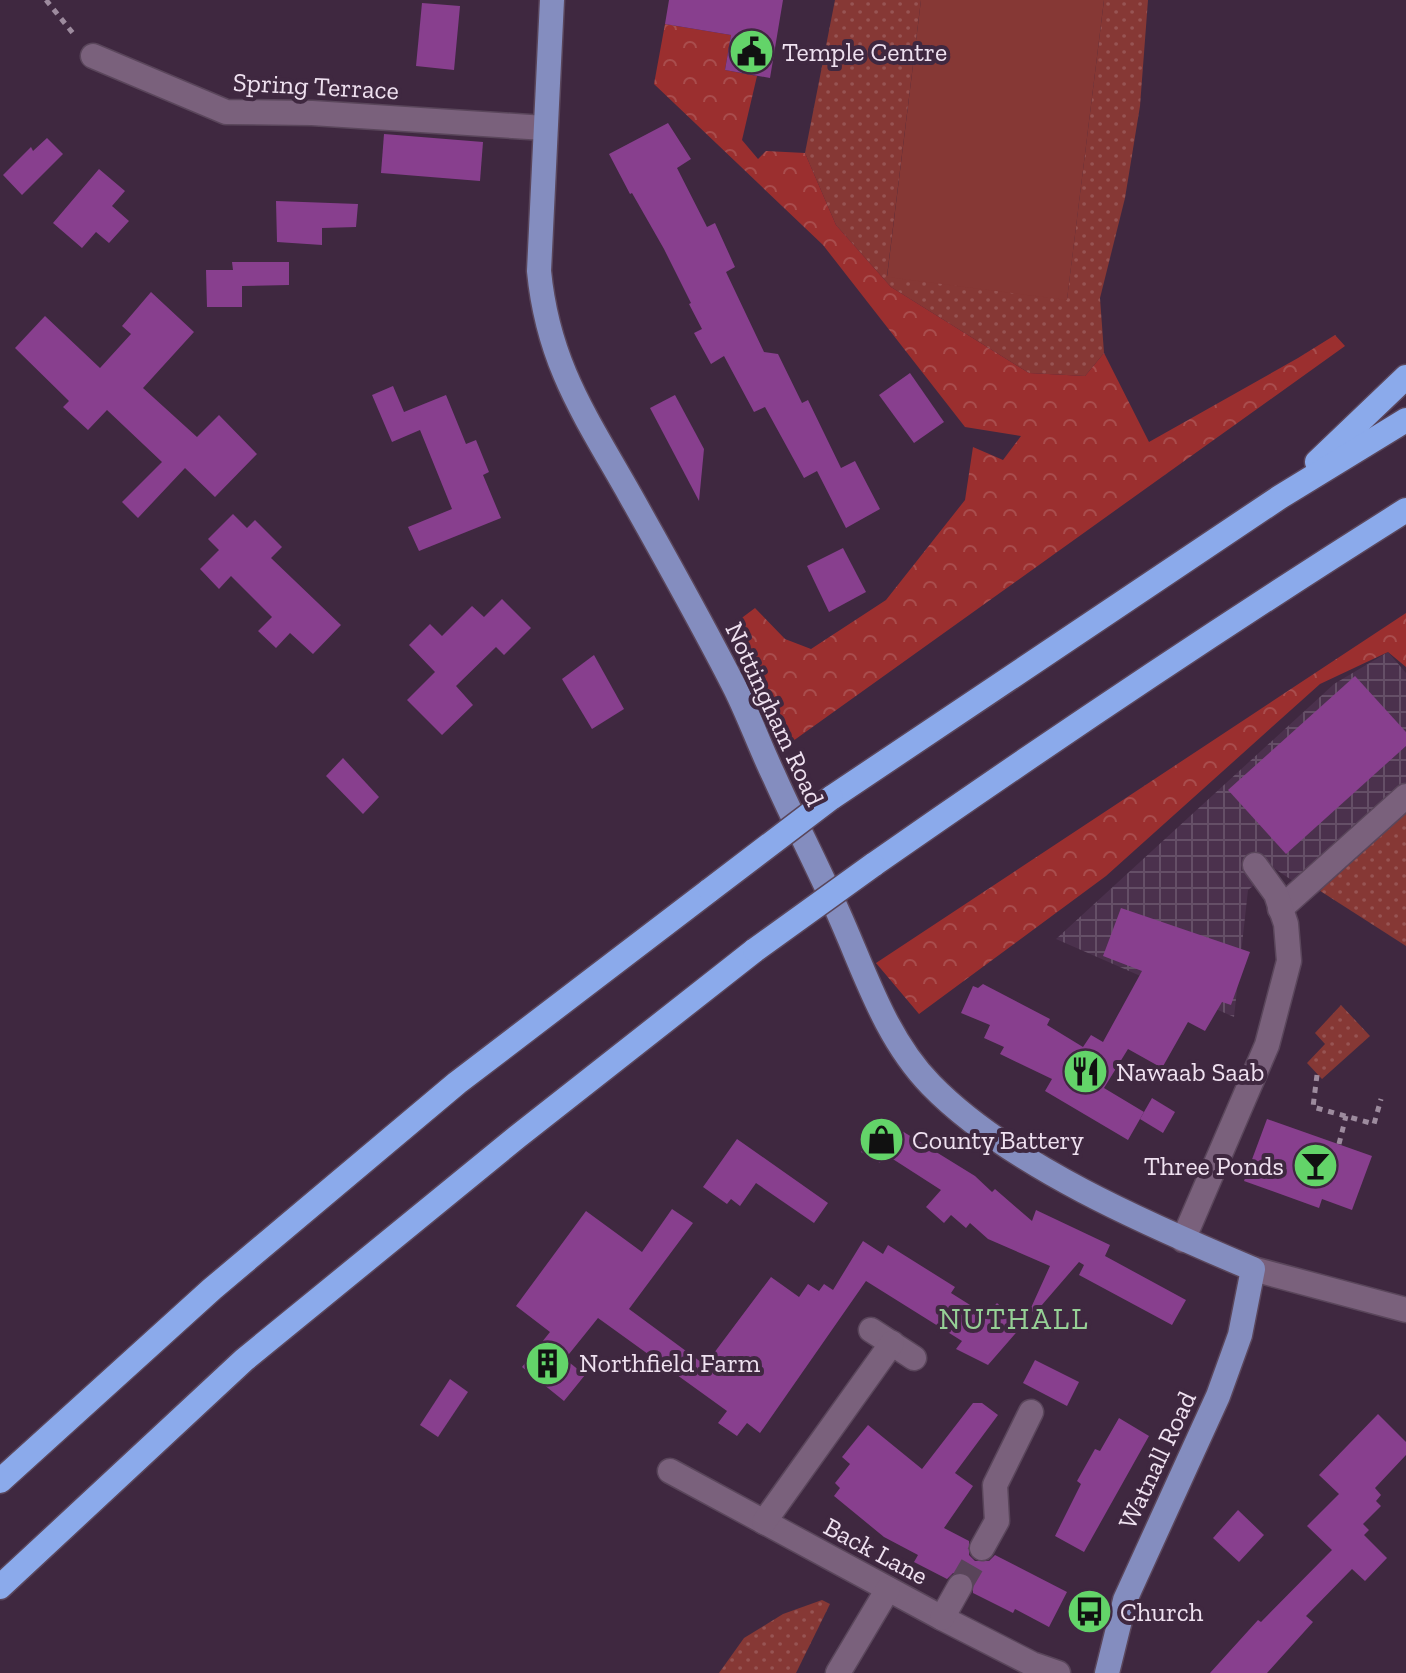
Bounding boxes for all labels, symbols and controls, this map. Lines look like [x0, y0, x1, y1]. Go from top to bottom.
public building icon: Temple Centre [727, 28, 775, 76]
place label: Temple Centre [782, 36, 947, 68]
street label: Spring Terrace [232, 66, 400, 106]
street label: Nottingham Road [718, 617, 832, 811]
restaurant icon: Nawaab Saab [1061, 1048, 1109, 1096]
place label: Nawaab Saab [1116, 1056, 1264, 1088]
shop icon: County Battery [857, 1116, 905, 1164]
place label: County Battery [912, 1124, 1085, 1156]
bar icon: Three Ponds [1291, 1142, 1339, 1190]
place label: Three Ponds [1144, 1150, 1284, 1182]
district label: NUTHALL [938, 1301, 1090, 1337]
building icon: Northfield Farm [524, 1339, 572, 1387]
place label: Northfield Farm [579, 1347, 761, 1379]
street label: Watnall Road [1111, 1386, 1203, 1534]
street label: Back Lane [818, 1510, 934, 1592]
bus stop icon: Church [1065, 1588, 1113, 1636]
place label: Church [1120, 1596, 1204, 1628]

